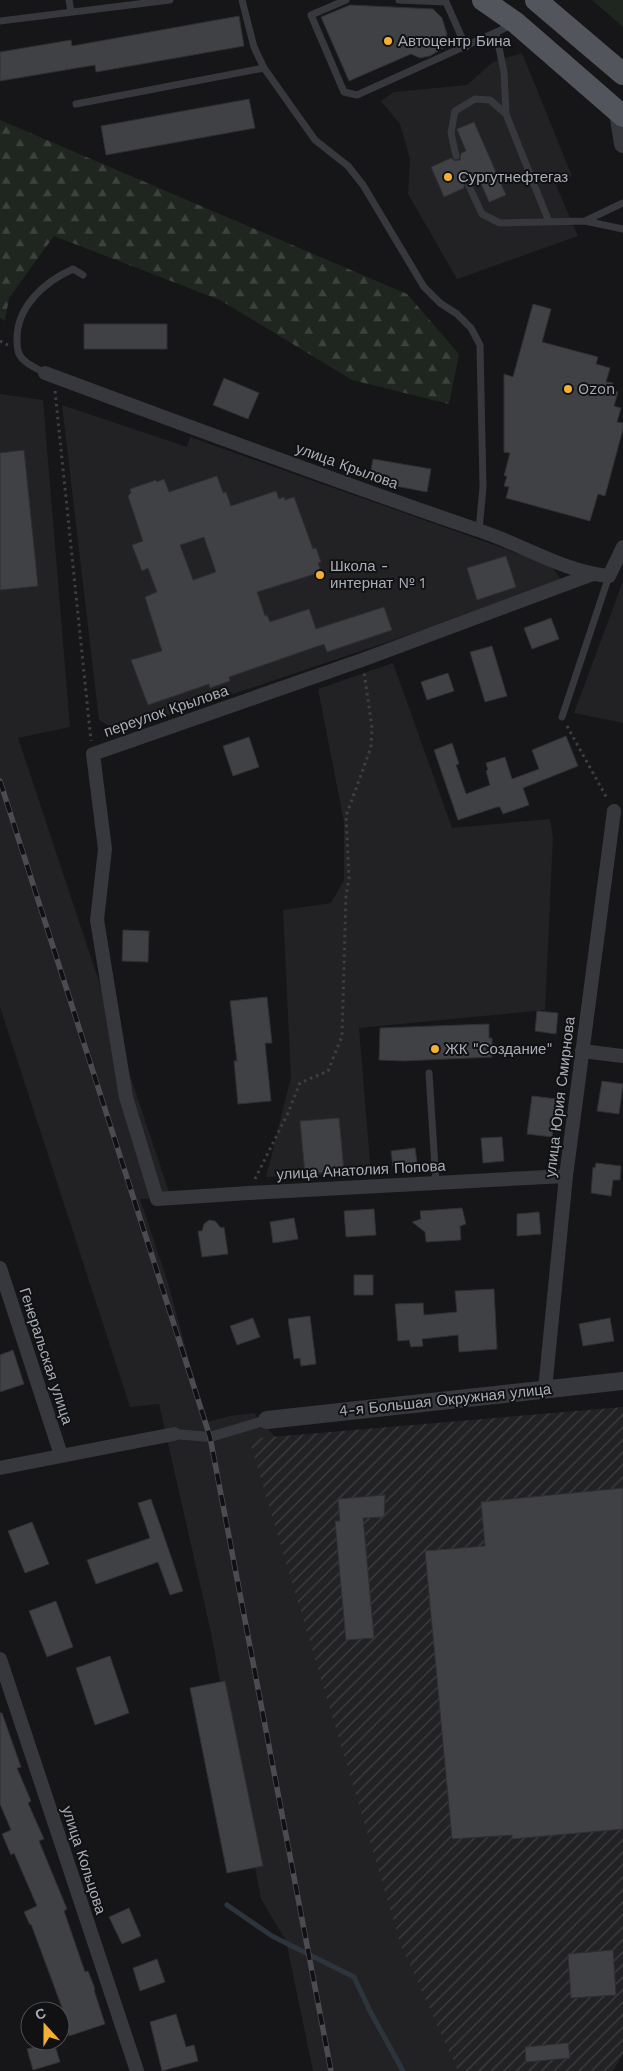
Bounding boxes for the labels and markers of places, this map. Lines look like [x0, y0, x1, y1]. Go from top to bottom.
place label: Автоцентр Бина [398, 32, 512, 50]
marker: Автоцентр Бина [382, 35, 394, 47]
place label: Сургутнефтегаз [458, 168, 568, 186]
marker: Сургутнефтегаз [442, 171, 454, 183]
place label: Ozon [578, 380, 615, 398]
marker: Ozon [562, 383, 574, 395]
place label: Школа - интернат № 1 [330, 557, 425, 592]
marker: Школа - интернат № 1 [314, 569, 326, 581]
place label: ЖК "Создание" [445, 1040, 552, 1058]
marker: ЖК "Создание" [429, 1043, 441, 1055]

